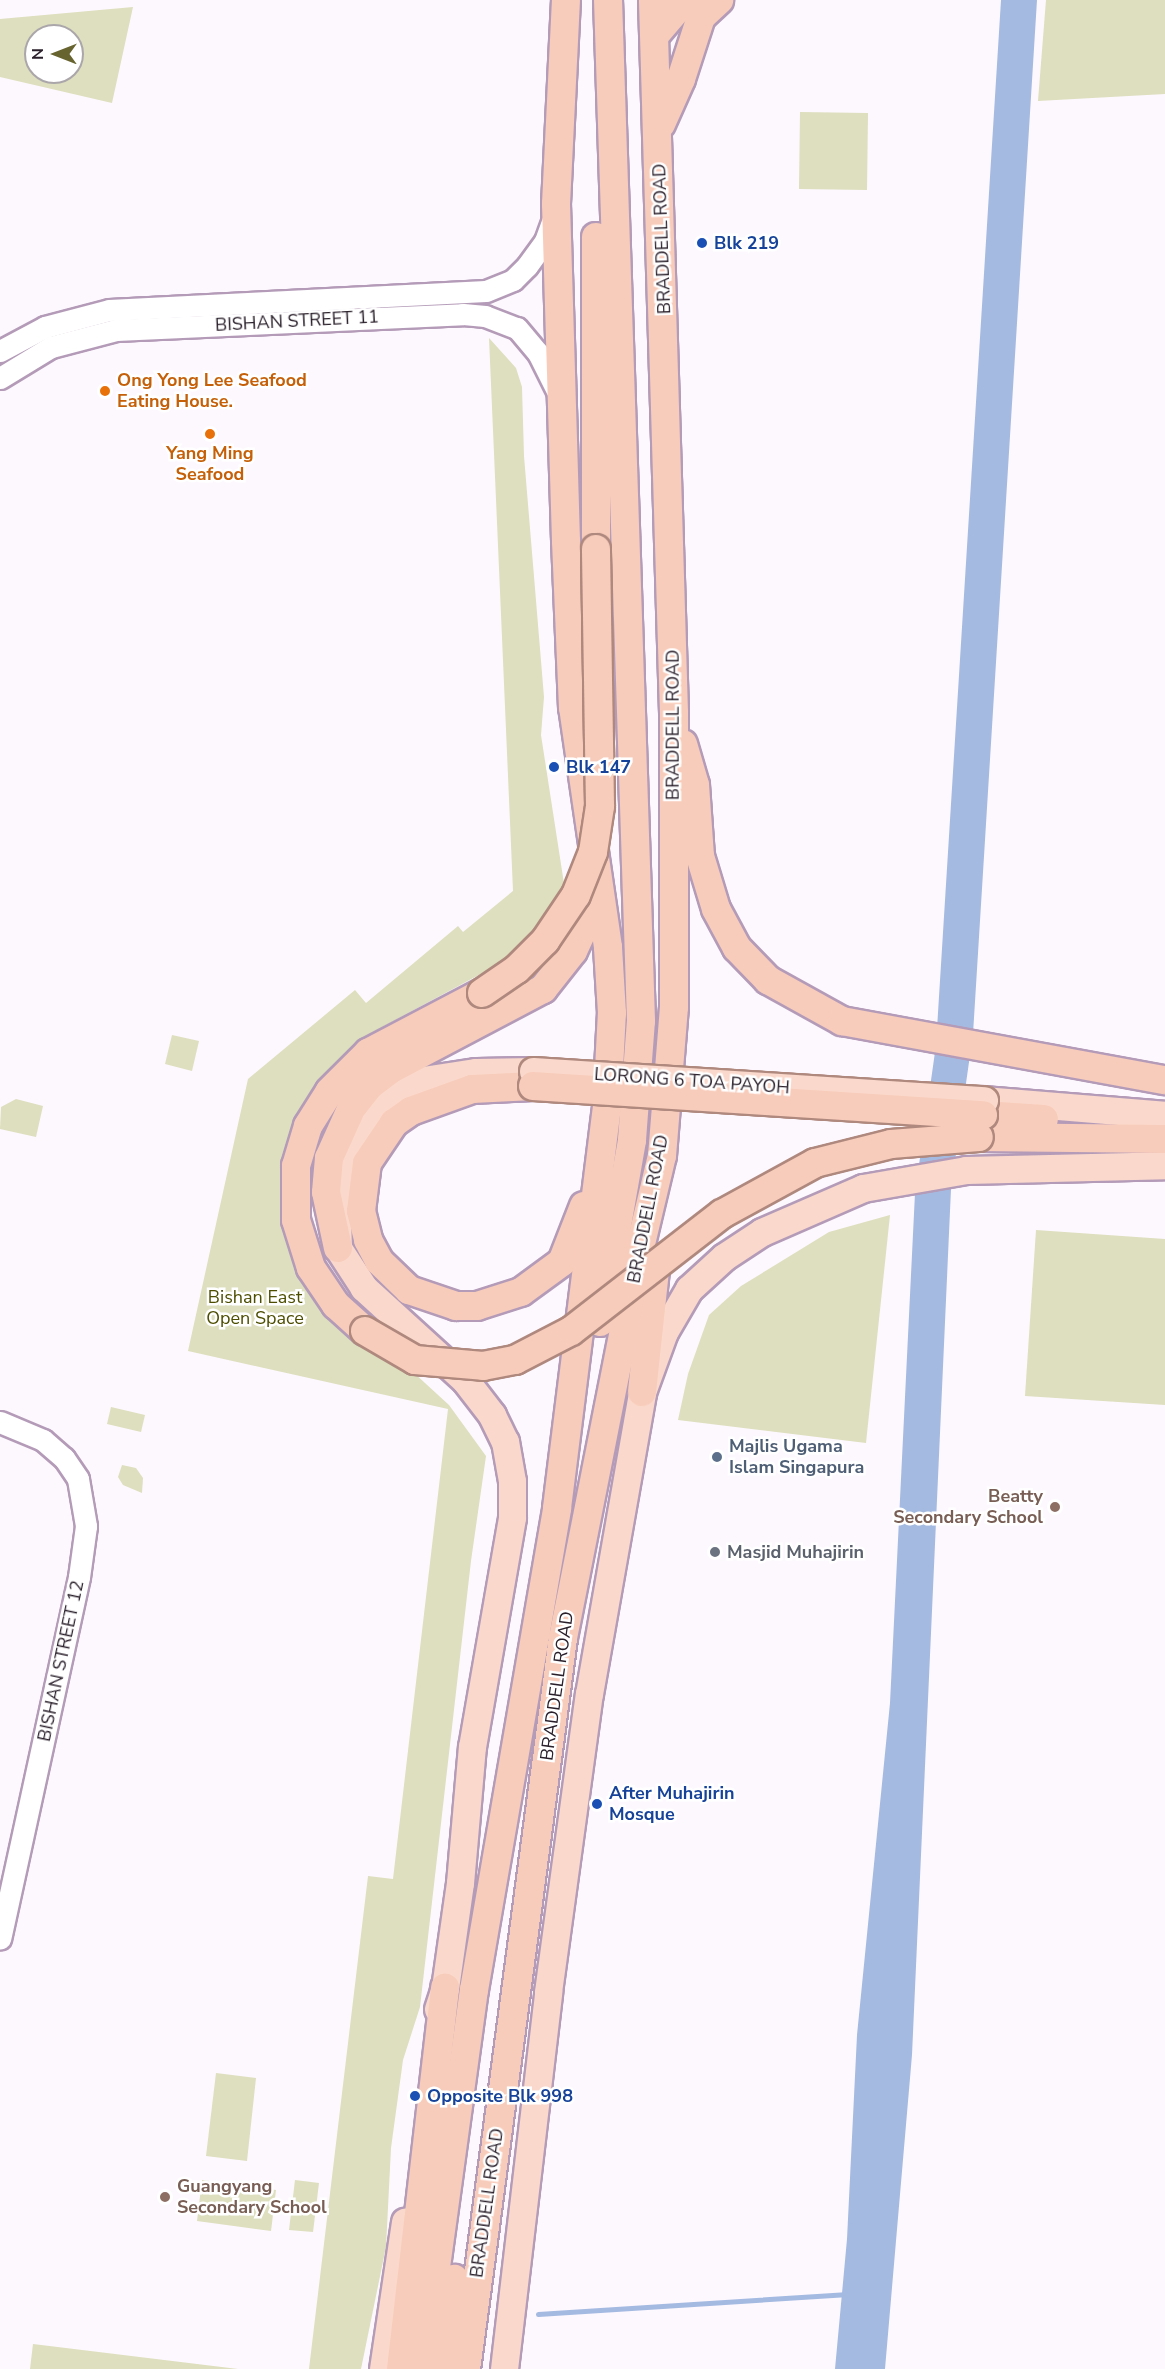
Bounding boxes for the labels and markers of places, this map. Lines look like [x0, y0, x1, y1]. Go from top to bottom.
place label: Blk 219 [714, 232, 779, 254]
marker: Blk 219 [695, 236, 709, 250]
place label: Ong Yong Lee Seafood Eating House. [117, 370, 307, 412]
marker: Ong Yong Lee Seafood Eating House. [98, 384, 112, 398]
marker: Yang Ming Seafood [203, 427, 217, 441]
place label: Yang Ming Seafood [166, 443, 254, 486]
place label: Blk 147 [566, 756, 631, 778]
marker: Blk 147 [547, 760, 561, 774]
place label: Majlis Ugama Islam Singapura [729, 1436, 864, 1478]
marker: Majlis Ugama Islam Singapura [710, 1450, 724, 1464]
place label: Beatty Secondary School [893, 1486, 1043, 1528]
marker: Beatty Secondary School [1048, 1500, 1062, 1514]
place label: Masjid Muhajirin [727, 1541, 864, 1563]
marker: Masjid Muhajirin [708, 1545, 722, 1559]
place label: After Muhajirin Mosque [609, 1783, 735, 1826]
marker: After Muhajirin Mosque [590, 1797, 604, 1811]
place label: Opposite Blk 998 [427, 2085, 573, 2107]
marker: Opposite Blk 998 [408, 2089, 422, 2103]
place label: Guangyang Secondary School [177, 2176, 327, 2218]
marker: Guangyang Secondary School [158, 2190, 172, 2204]

